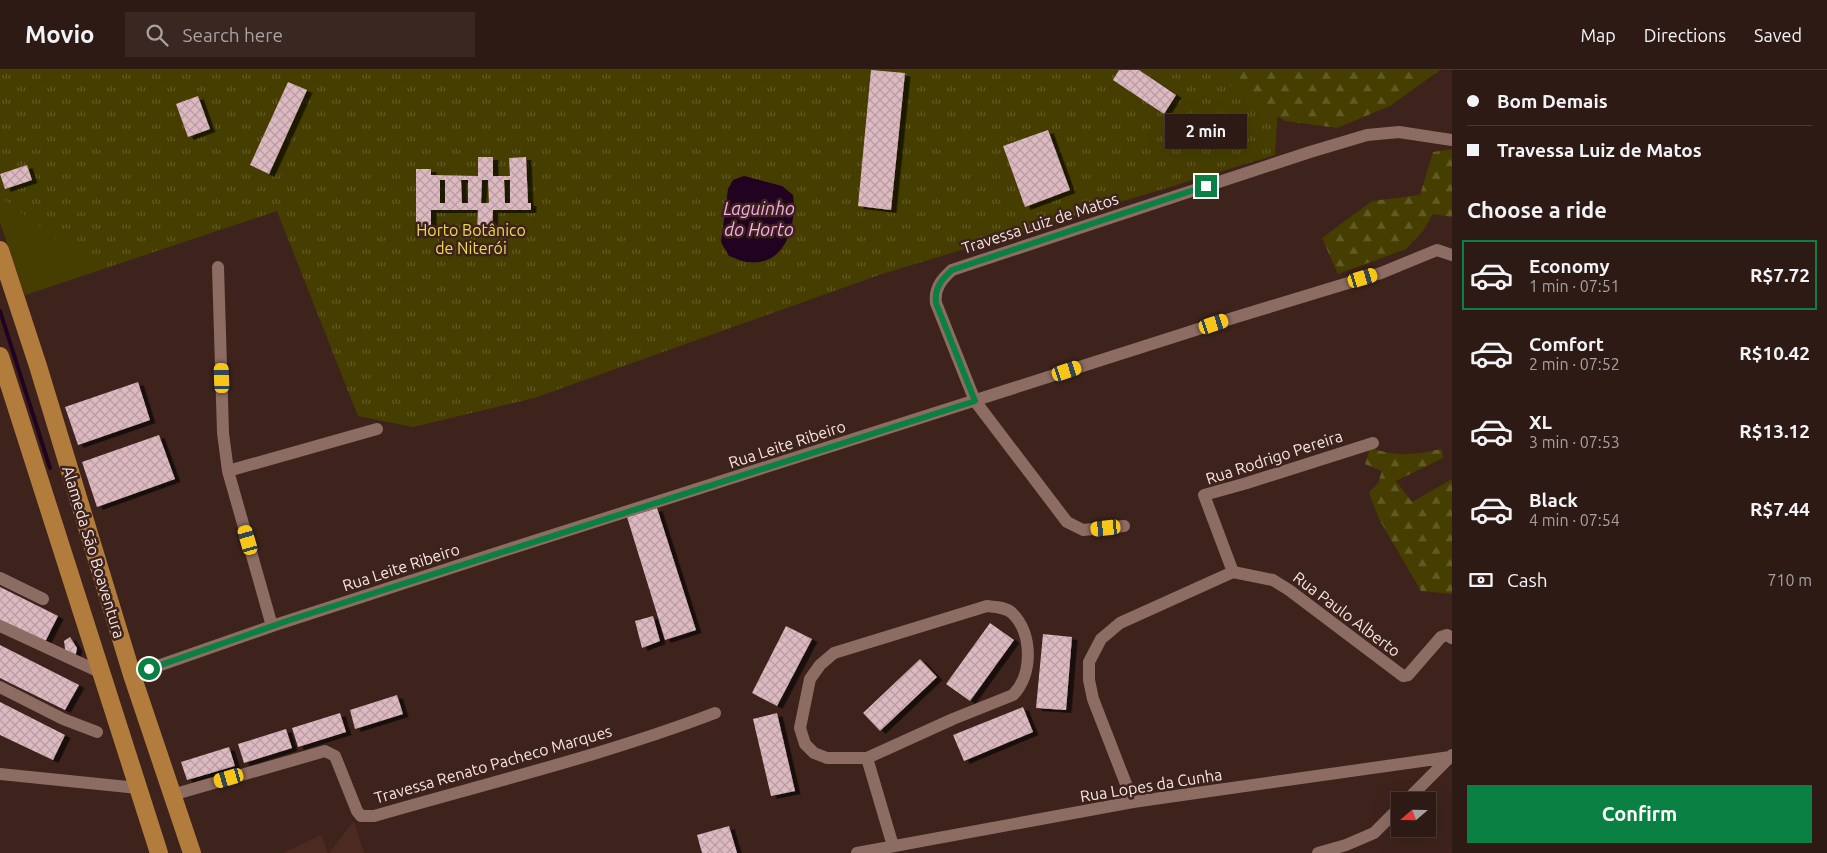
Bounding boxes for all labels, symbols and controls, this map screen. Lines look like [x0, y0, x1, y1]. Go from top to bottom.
search box [125, 12, 475, 57]
text: Movio [25, 21, 95, 48]
icon: search [143, 21, 171, 49]
text: Search here [183, 24, 283, 46]
text: Map [1580, 25, 1616, 45]
text: Directions [1644, 25, 1726, 45]
text: Saved [1754, 25, 1802, 45]
text: Bom Demais [1497, 90, 1608, 112]
callout: 2 min [1165, 114, 1247, 148]
text: 2 min [1186, 122, 1226, 140]
text: Travessa Luiz de Matos [1497, 139, 1702, 161]
route end [1195, 175, 1217, 197]
street label: Travessa Luiz de Matos [959, 189, 1121, 257]
text: Choose a ride [1467, 197, 1607, 222]
water label: Laguinho do Horto [723, 198, 795, 239]
park label: Horto Botânico de Niterói [416, 221, 526, 257]
icon: car [1469, 253, 1514, 298]
text: Economy [1529, 255, 1610, 277]
text: R$7.72 [1750, 264, 1810, 286]
car [1346, 266, 1379, 290]
text: 1 min · 07:51 [1529, 277, 1620, 295]
car [1197, 312, 1230, 336]
icon: car [1469, 331, 1514, 376]
text: Comfort [1529, 333, 1604, 355]
text: R$10.42 [1739, 342, 1810, 364]
text: 2 min · 07:52 [1529, 355, 1620, 373]
car [1050, 359, 1083, 383]
car [213, 363, 230, 393]
icon: car [1469, 409, 1514, 454]
text: XL [1529, 411, 1552, 433]
street label: Rua Leite Ribeiro [726, 417, 848, 471]
text: R$13.12 [1739, 420, 1810, 442]
street label: Rua Rodrigo Pereira [1203, 426, 1345, 488]
text: 3 min · 07:53 [1529, 433, 1620, 451]
street label: Alameda São Boaventura [59, 464, 129, 640]
icon: car [1469, 487, 1514, 532]
text: Black [1529, 489, 1578, 511]
text: R$7.44 [1750, 498, 1810, 520]
text: 4 min · 07:54 [1529, 511, 1620, 529]
car [1090, 519, 1121, 537]
car [236, 524, 259, 556]
street label: Rua Leite Ribeiro [340, 540, 462, 594]
icon: cash [1467, 566, 1495, 594]
street label: Rua Paulo Alberto [1290, 568, 1404, 660]
text: Cash [1507, 569, 1548, 591]
text: 710 m [1767, 571, 1812, 589]
route start [138, 658, 160, 680]
street label: Travessa Renato Pacheco Marques [372, 721, 614, 807]
street label: Rua Lopes da Cunha [1079, 765, 1223, 805]
car [212, 767, 245, 789]
button: Confirm [1467, 785, 1812, 843]
north arrow [1391, 792, 1436, 838]
map controls [1391, 792, 1436, 837]

